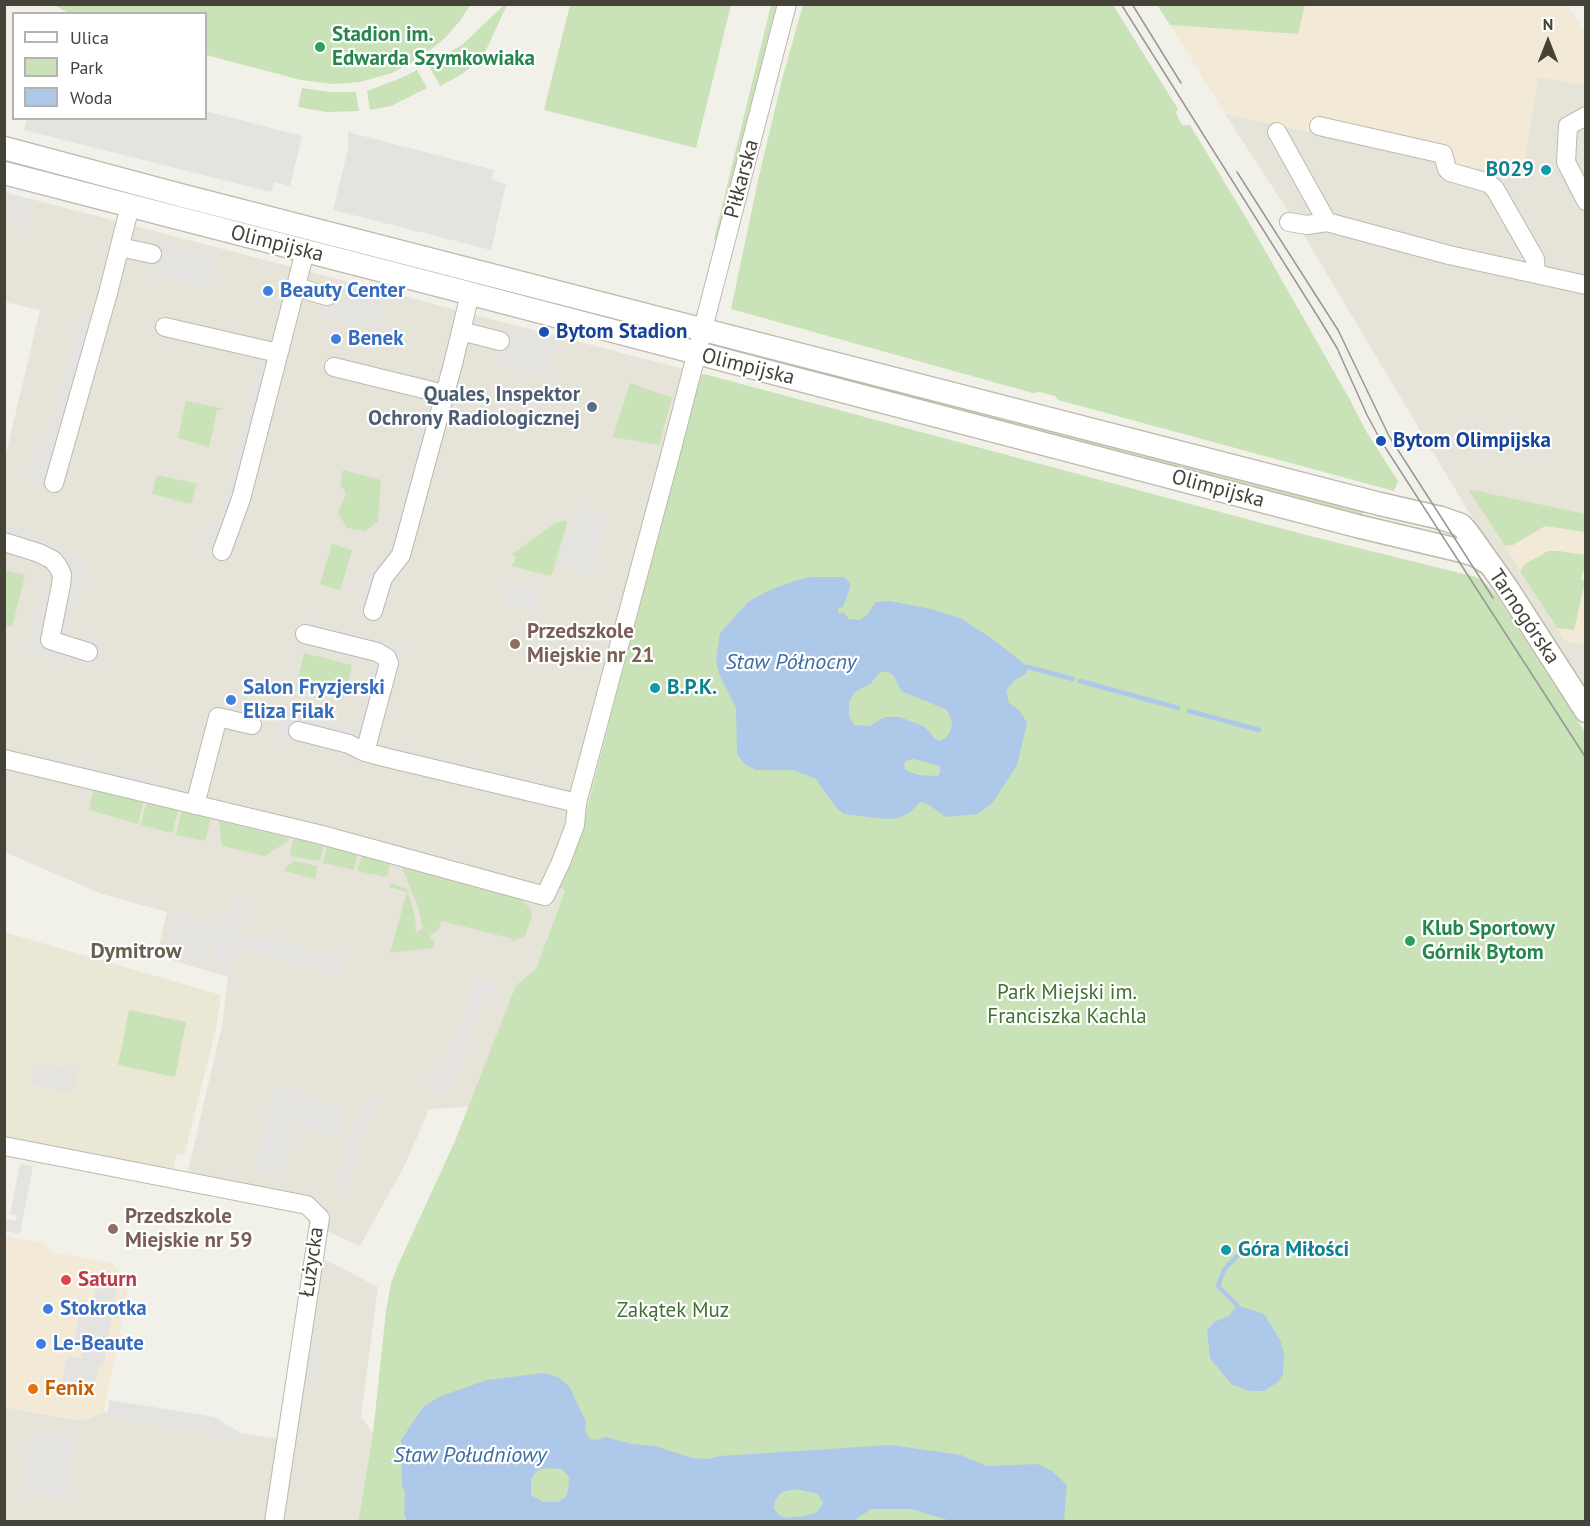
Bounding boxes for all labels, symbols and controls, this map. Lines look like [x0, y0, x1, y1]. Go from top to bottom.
legend [12, 12, 207, 120]
north arrow [1518, 12, 1578, 72]
text: N [1543, 14, 1553, 34]
place label: Stadion im. Edwarda Szymkowiaka [332, 22, 535, 72]
text: Ulica [70, 26, 109, 49]
marker: Stadion im. Edwarda Szymkowiaka [313, 40, 327, 54]
text: Park [70, 56, 103, 79]
text: Woda [70, 86, 112, 109]
street label: Piłkarska [719, 137, 765, 221]
place label: B029 [1486, 157, 1534, 183]
marker: B029 [1539, 163, 1553, 177]
street label: Olimpijska [228, 220, 326, 268]
place label: Beauty Center [280, 278, 405, 304]
marker: Beauty Center [261, 284, 275, 298]
place label: Bytom Stadion [556, 319, 687, 345]
marker: Bytom Stadion [537, 325, 551, 339]
place label: Benek [348, 326, 404, 352]
marker: Benek [329, 332, 343, 346]
street label: Olimpijska [699, 343, 797, 391]
place label: Quales, Inspektor Ochrony Radiologicznej [368, 382, 580, 432]
marker: Quales, Inspektor Ochrony Radiologicznej [585, 400, 599, 414]
place label: Bytom Olimpijska [1393, 428, 1551, 454]
marker: Bytom Olimpijska [1374, 434, 1388, 448]
street label: Olimpijska [1169, 465, 1267, 513]
street label: Tarnogórska [1483, 565, 1565, 669]
place label: Przedszkole Miejskie nr 21 [527, 619, 654, 669]
marker: Przedszkole Miejskie nr 21 [508, 637, 522, 651]
water label: Staw Północny [725, 650, 857, 676]
place label: Salon Fryzjerski Eliza Filak [243, 675, 385, 725]
place label: B.P.K. [667, 675, 717, 701]
marker: B.P.K. [648, 681, 662, 695]
marker: Salon Fryzjerski Eliza Filak [224, 693, 238, 707]
place label: Klub Sportowy Górnik Bytom [1422, 916, 1555, 966]
marker: Klub Sportowy Górnik Bytom [1403, 934, 1417, 948]
district label: Dymitrow [90, 939, 182, 965]
park label: Park Miejski im. Franciszka Kachla [987, 980, 1147, 1030]
place label: Przedszkole Miejskie nr 59 [125, 1204, 252, 1254]
marker: Przedszkole Miejskie nr 59 [106, 1222, 120, 1236]
street label: Łużycka [295, 1225, 329, 1299]
place label: Góra Miłości [1238, 1237, 1349, 1263]
marker: Góra Miłości [1219, 1243, 1233, 1257]
place label: Saturn [78, 1267, 137, 1293]
marker: Saturn [59, 1273, 73, 1287]
place label: Stokrotka [60, 1296, 147, 1322]
park label: Zakątek Muz [617, 1298, 729, 1324]
marker: Stokrotka [41, 1302, 55, 1316]
place label: Le-Beaute [53, 1331, 144, 1357]
marker: Le-Beaute [34, 1337, 48, 1351]
place label: Fenix [45, 1376, 94, 1402]
marker: Fenix [26, 1382, 40, 1396]
water label: Staw Południowy [393, 1443, 547, 1469]

